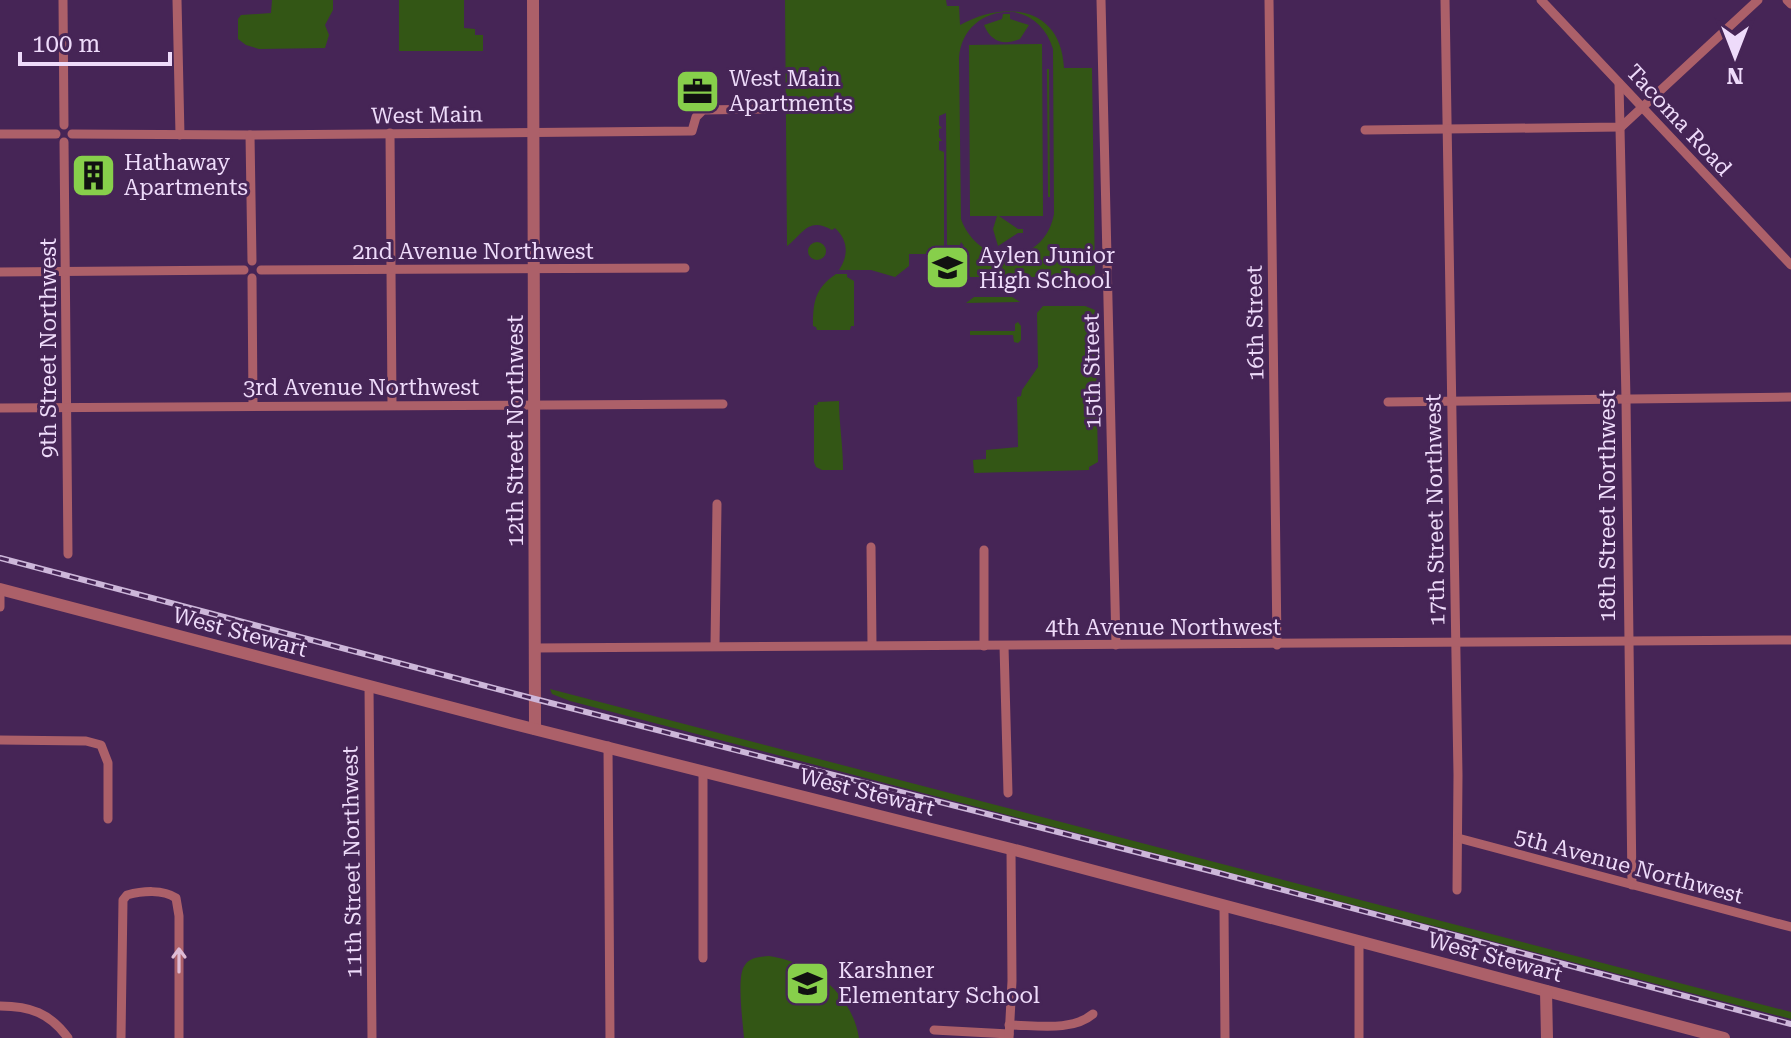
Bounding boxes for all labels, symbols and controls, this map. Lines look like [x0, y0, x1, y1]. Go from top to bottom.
scale bar [20, 16, 170, 66]
north arrow [1695, 16, 1775, 96]
text: 100 m [32, 30, 100, 58]
street label: Tacoma Road [1621, 59, 1737, 181]
text: N [1726, 63, 1743, 88]
place label: West Main Apartments [729, 66, 853, 116]
office icon: West Main Apartments [674, 67, 722, 115]
street label: West Main [371, 102, 483, 128]
place label: Hathaway Apartments [124, 150, 248, 200]
building icon: Hathaway Apartments [69, 151, 117, 199]
street label: 9th Street Northwest [36, 238, 61, 458]
street label: 2nd Avenue Northwest [352, 239, 594, 264]
place label: Aylen Junior High School [979, 243, 1115, 293]
school or university icon: Aylen Junior High School [924, 244, 972, 292]
street label: 16th Street [1241, 265, 1269, 381]
street label: 15th Street [1078, 313, 1106, 429]
street label: 12th Street Northwest [503, 315, 528, 547]
street label: 3rd Avenue Northwest [243, 375, 479, 400]
street label: 18th Street Northwest [1595, 390, 1620, 622]
street label: 17th Street Northwest [1420, 394, 1450, 626]
street label: West Stewart [170, 602, 310, 662]
street label: 4th Avenue Northwest [1045, 615, 1281, 640]
street label: 11th Street Northwest [337, 746, 367, 978]
street label: West Stewart [797, 763, 937, 821]
street label: 5th Avenue Northwest [1512, 823, 1746, 909]
street label: West Stewart [1425, 927, 1565, 987]
one-way arrow [171, 947, 187, 974]
place label: Karshner Elementary School [838, 958, 1040, 1008]
school or university icon: Karshner Elementary School [783, 959, 831, 1007]

